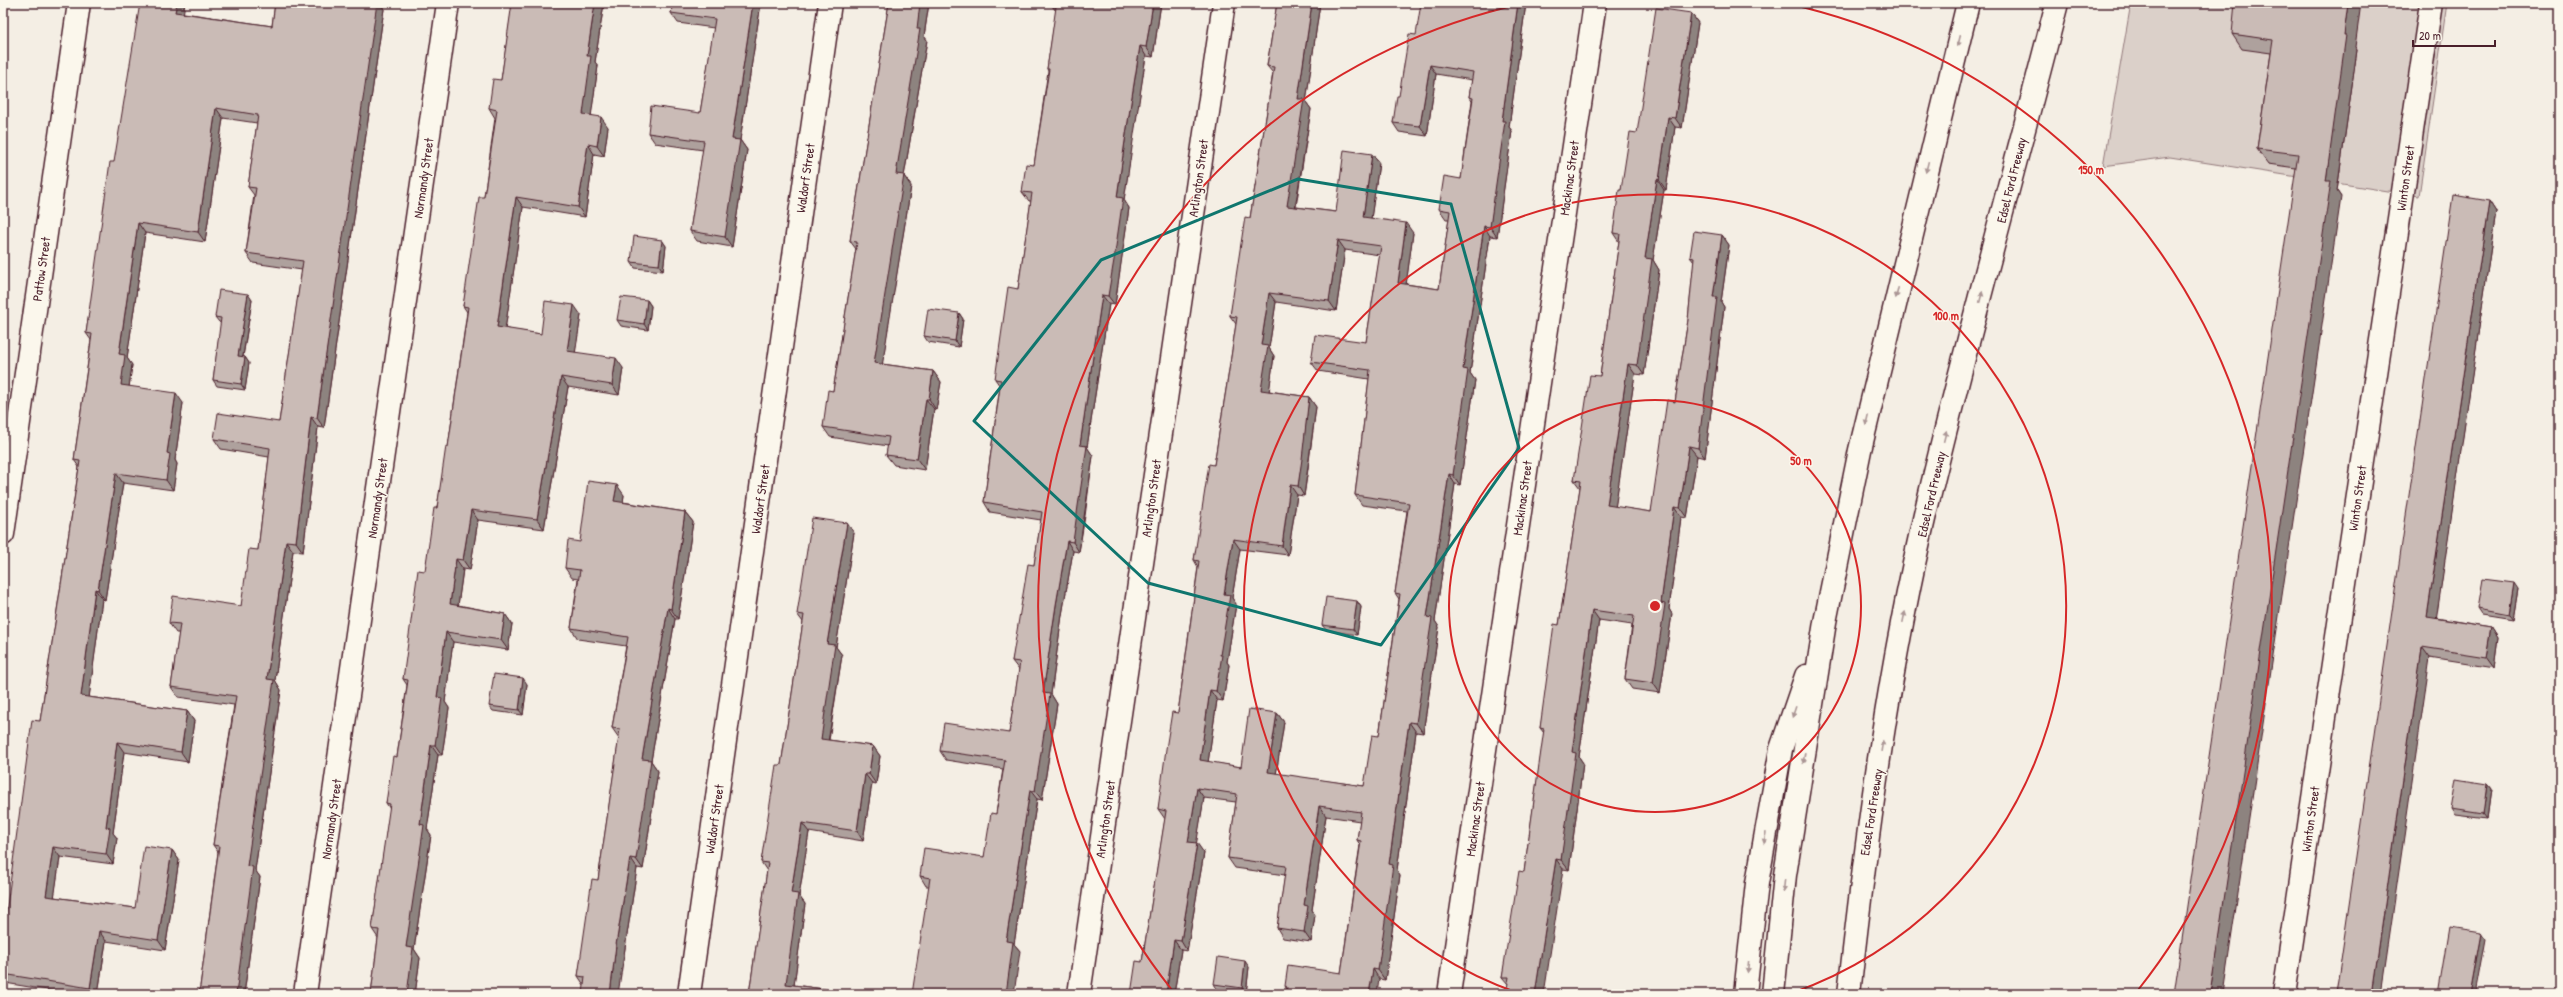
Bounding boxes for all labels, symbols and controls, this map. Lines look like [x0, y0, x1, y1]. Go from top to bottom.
scale bar [2413, 22, 2495, 48]
text: 20 m [2419, 27, 2441, 44]
one-way arrow [1956, 35, 1962, 47]
street label: Edsel Ford Freeway [1992, 135, 2030, 225]
street label: Normandy Street [408, 136, 438, 219]
street label: Arlington Street [1184, 138, 1212, 218]
street label: Mackinac Street [1555, 139, 1583, 217]
street label: Waldorf Street [791, 142, 819, 214]
street label: Winton Street [2392, 144, 2419, 212]
one-way arrow [1924, 161, 1930, 173]
text: 150 m [2078, 161, 2104, 178]
street label: Pattow Street [28, 235, 54, 302]
one-way arrow [1894, 288, 1900, 300]
one-way arrow [1978, 290, 1984, 302]
text: 100 m [1933, 307, 1959, 324]
one-way arrow [1863, 414, 1869, 426]
one-way arrow [1942, 430, 1948, 442]
street label: Edsel Ford Freeway [1912, 449, 1950, 539]
text: 50 m [1790, 452, 1812, 469]
street label: Normandy Street [362, 456, 392, 539]
street label: Arlington Street [1137, 458, 1165, 538]
street label: Mackinac Street [1508, 459, 1536, 537]
street label: Waldorf Street [746, 463, 774, 535]
street label: Winton Street [2344, 464, 2371, 532]
centre of rings [1648, 599, 1662, 613]
one-way arrow [1901, 611, 1907, 624]
one-way arrow [1790, 706, 1796, 718]
one-way arrow [1879, 739, 1885, 752]
one-way arrow [1800, 751, 1806, 764]
street label: Edsel Ford Freeway [1855, 767, 1887, 857]
street label: Normandy Street [316, 777, 346, 860]
street label: Arlington Street [1091, 779, 1119, 859]
street label: Mackinac Street [1461, 780, 1489, 858]
street label: Waldorf Street [700, 783, 728, 855]
street label: Winton Street [2297, 785, 2324, 853]
one-way arrow [1762, 832, 1768, 844]
one-way arrow [1780, 880, 1787, 892]
one-way arrow [1745, 961, 1751, 973]

